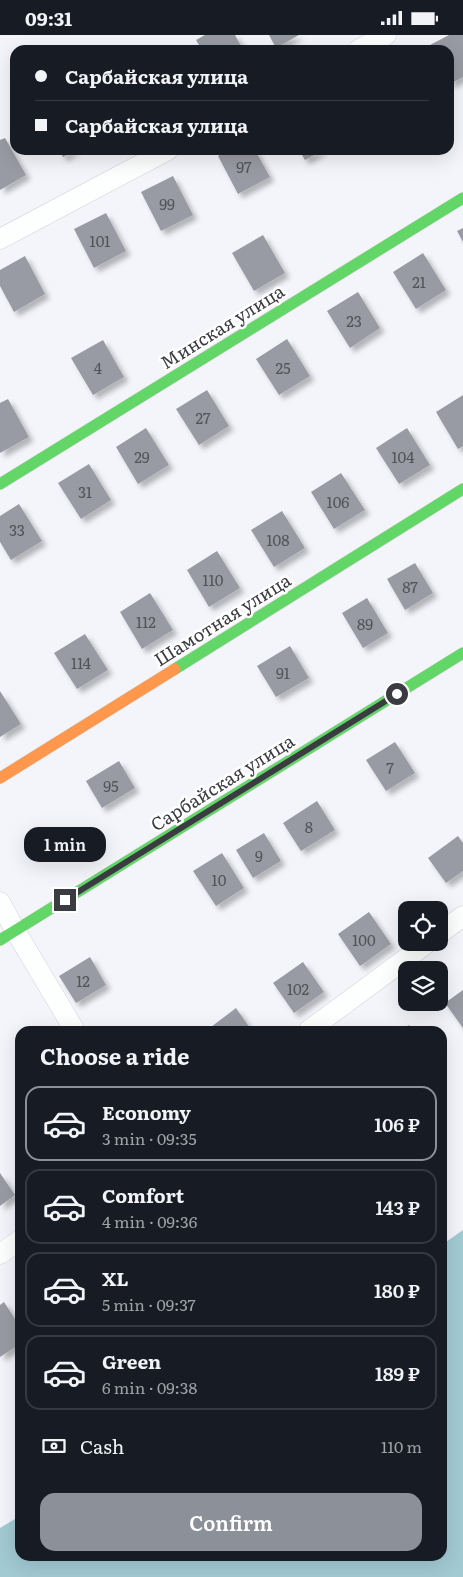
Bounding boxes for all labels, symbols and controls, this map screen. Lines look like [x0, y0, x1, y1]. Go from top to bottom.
text: 09:31 [25, 4, 72, 32]
text: Сарбайская улица [65, 62, 248, 90]
text: Сарбайская улица [65, 111, 248, 139]
house number: 97 [236, 155, 252, 178]
house number: 99 [159, 192, 175, 215]
house number: 101 [90, 229, 110, 252]
house number: 21 [412, 270, 426, 293]
street label: Минская улица [155, 277, 290, 375]
house number: 23 [346, 309, 362, 332]
house number: 4 [94, 356, 102, 379]
house number: 25 [275, 356, 291, 379]
house number: 27 [195, 406, 211, 429]
house number: 29 [134, 445, 150, 468]
house number: 104 [391, 445, 415, 468]
house number: 31 [78, 480, 92, 503]
house number: 106 [327, 490, 349, 513]
house number: 33 [9, 518, 25, 541]
house number: 108 [266, 528, 290, 551]
street label: Шамотная улица [148, 566, 296, 672]
house number: 110 [203, 568, 224, 591]
house number: 87 [402, 575, 418, 598]
house number: 112 [136, 610, 156, 633]
house number: 89 [357, 612, 373, 635]
house number: 114 [71, 651, 91, 674]
house number: 91 [276, 661, 290, 684]
route start [386, 683, 408, 705]
street label: Сарбайская улица [145, 727, 299, 837]
house number: 7 [386, 756, 394, 779]
house number: 95 [103, 774, 119, 797]
house number: 8 [305, 815, 313, 838]
callout: 1 min [24, 827, 106, 863]
text: 1 min [44, 832, 86, 856]
house number: 9 [255, 844, 263, 867]
house number: 10 [212, 868, 227, 891]
route end [54, 889, 76, 911]
map controls [398, 901, 448, 1011]
button: locate [398, 901, 448, 951]
house number: 100 [352, 928, 376, 951]
button: layers [398, 961, 448, 1011]
house number: 12 [76, 969, 90, 992]
house number: 102 [287, 977, 310, 1000]
text: Choose a ride [40, 1039, 189, 1072]
text: Economy [102, 1098, 191, 1126]
icon: car [42, 1101, 87, 1146]
text: 106 ₽ [374, 1110, 420, 1138]
text: 3 min · 09:35 [102, 1126, 197, 1150]
text: Comfort [102, 1181, 184, 1209]
icon: car [42, 1184, 87, 1229]
text: 143 ₽ [375, 1193, 420, 1221]
text: 4 min · 09:36 [102, 1209, 197, 1233]
text: XL [102, 1264, 129, 1292]
icon: car [42, 1267, 87, 1312]
text: 180 ₽ [374, 1276, 420, 1304]
text: 5 min · 09:37 [102, 1292, 196, 1316]
text: Green [102, 1347, 161, 1375]
icon: car [42, 1350, 87, 1395]
text: 189 ₽ [375, 1359, 420, 1387]
text: 6 min · 09:38 [102, 1375, 197, 1399]
icon: cash [40, 1432, 68, 1460]
text: Cash [80, 1432, 124, 1460]
text: 110 m [381, 1434, 422, 1458]
button: Confirm [40, 1493, 422, 1551]

